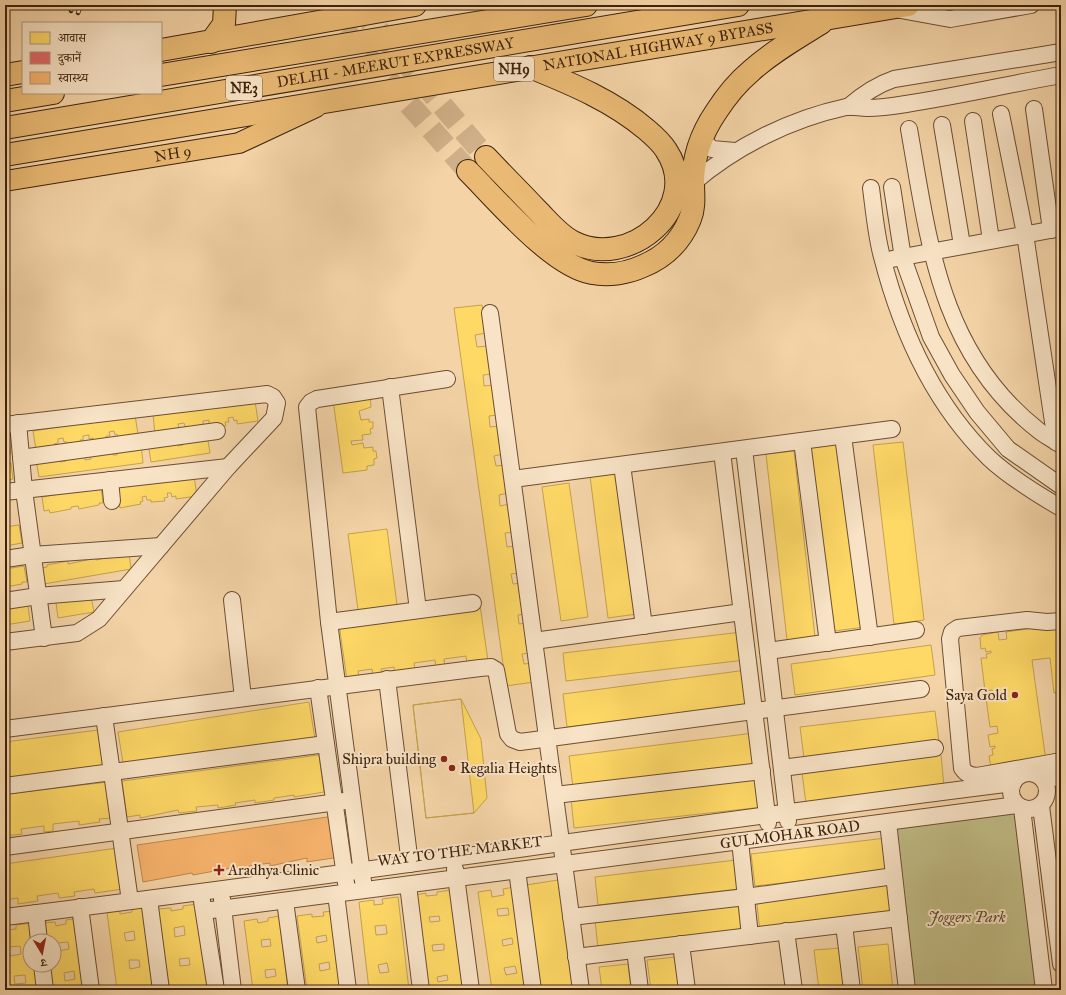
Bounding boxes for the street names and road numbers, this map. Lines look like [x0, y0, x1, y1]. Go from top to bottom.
street label: NATIONAL HIGHWAY 9 BYPASS [542, 19, 774, 74]
street label: DELHI - MEERUT EXPRESSWAY [275, 34, 516, 91]
road number: NH9 [494, 57, 534, 81]
road number: NE3 [226, 76, 262, 100]
street label: NH 9 [153, 142, 193, 166]
street label: GULMOHAR ROAD [719, 817, 861, 853]
street label: WAY TO THE MARKET [376, 832, 544, 870]

